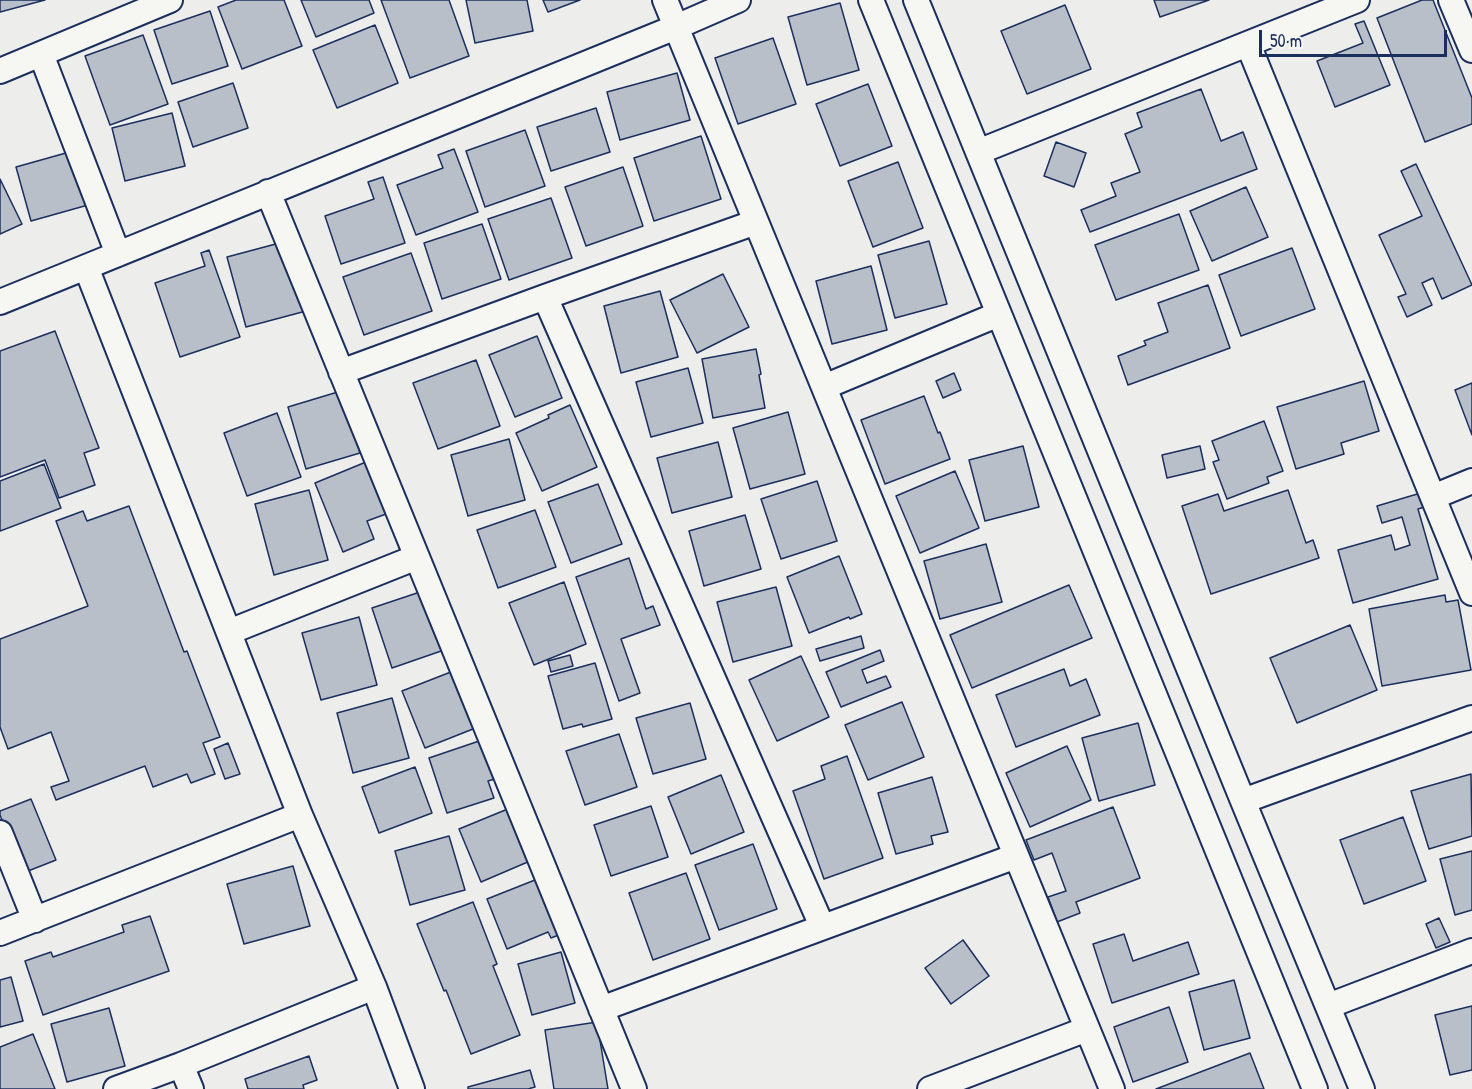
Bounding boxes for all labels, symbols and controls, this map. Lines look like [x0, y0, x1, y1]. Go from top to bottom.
scale bar [1262, 18, 1450, 56]
text: 50 m [1270, 28, 1302, 53]

